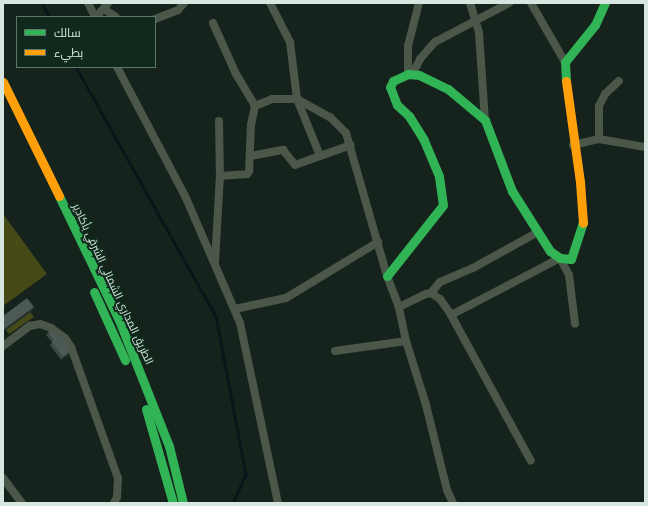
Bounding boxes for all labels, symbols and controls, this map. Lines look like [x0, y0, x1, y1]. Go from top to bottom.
legend [16, 16, 156, 68]
text: سالك [54, 25, 81, 40]
text: بطيء [54, 45, 83, 60]
street label: الطريق المداري الشمالي الشرقي بأكادير [70, 202, 156, 366]

